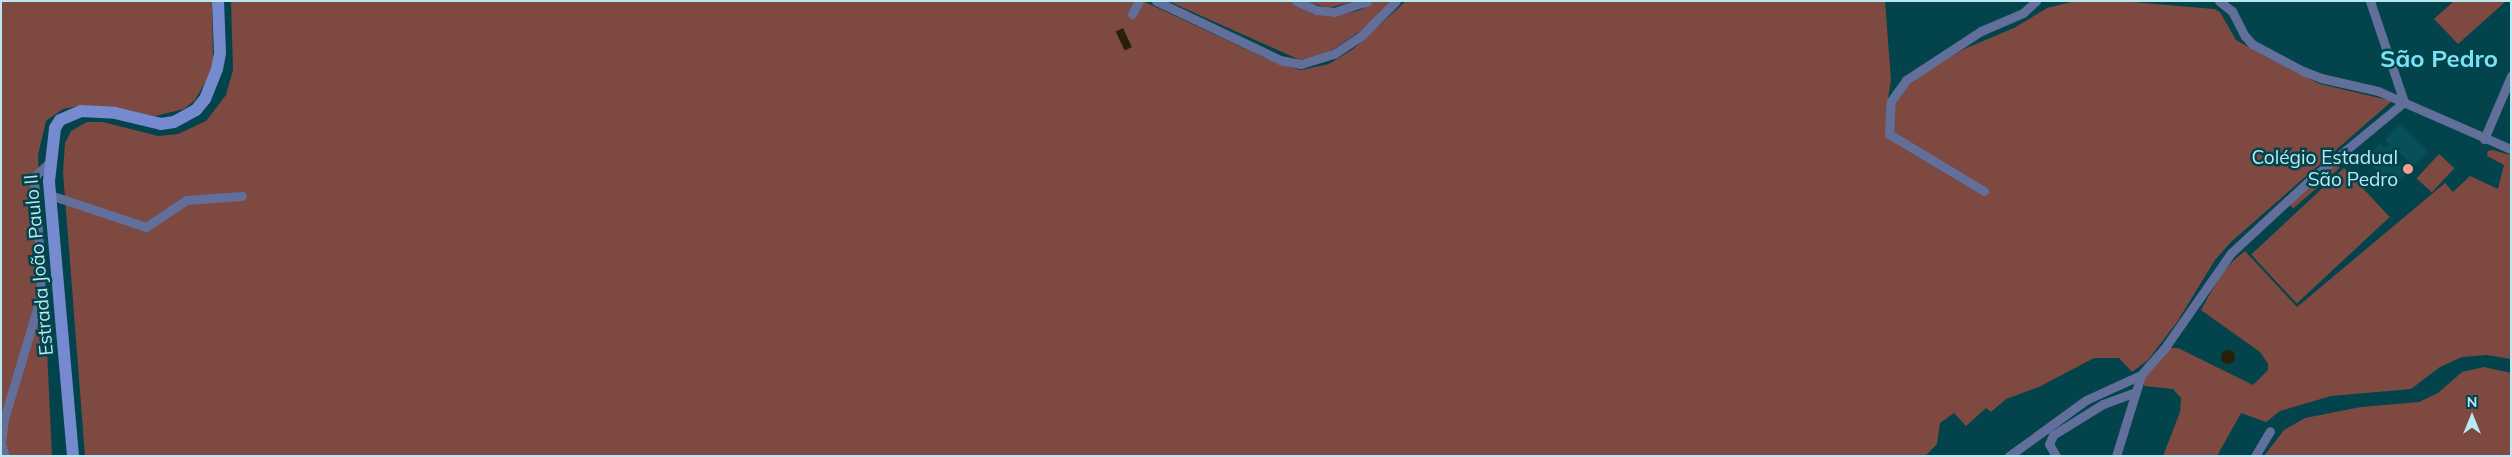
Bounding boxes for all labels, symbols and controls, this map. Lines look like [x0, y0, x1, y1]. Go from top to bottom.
district label: São Pedro [2380, 45, 2498, 73]
place label: Colégio Estadual São Pedro [2251, 147, 2398, 191]
marker: Colégio Estadual São Pedro [2402, 163, 2414, 175]
street label: Estrada João Paulo II [20, 173, 58, 357]
north arrow [2447, 392, 2497, 442]
text: N [2467, 393, 2477, 411]

